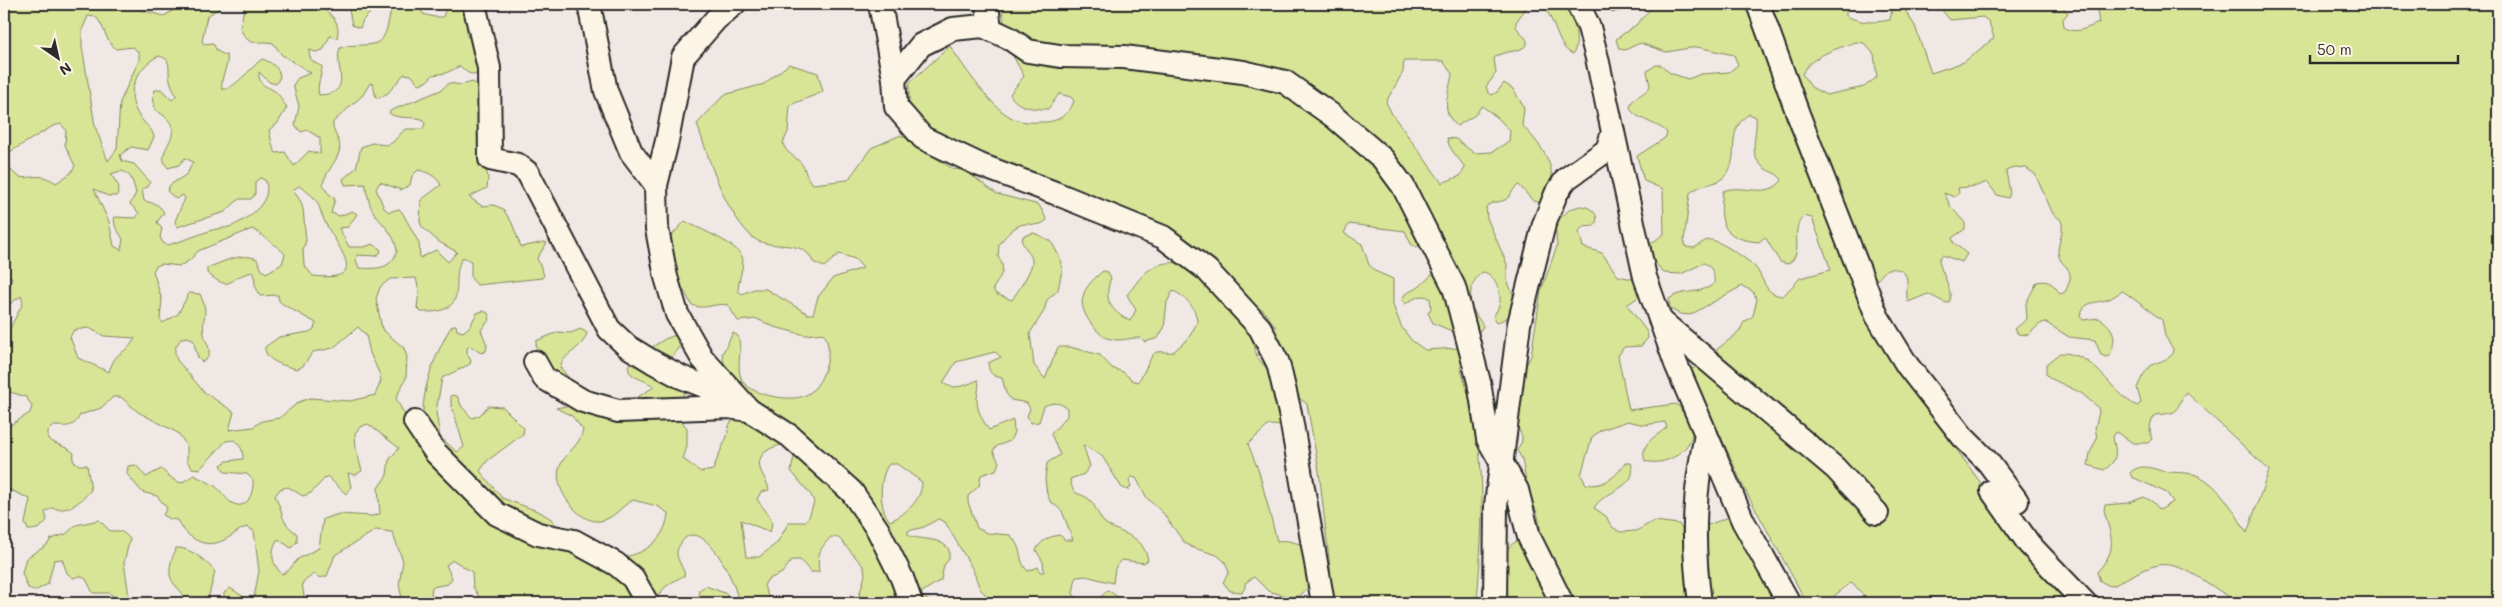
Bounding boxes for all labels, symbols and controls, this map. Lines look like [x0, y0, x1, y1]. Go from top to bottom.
north arrow [32, 32, 82, 82]
scale bar [2310, 32, 2457, 64]
text: 50 m [2317, 39, 2352, 59]
text: N [56, 58, 75, 80]

